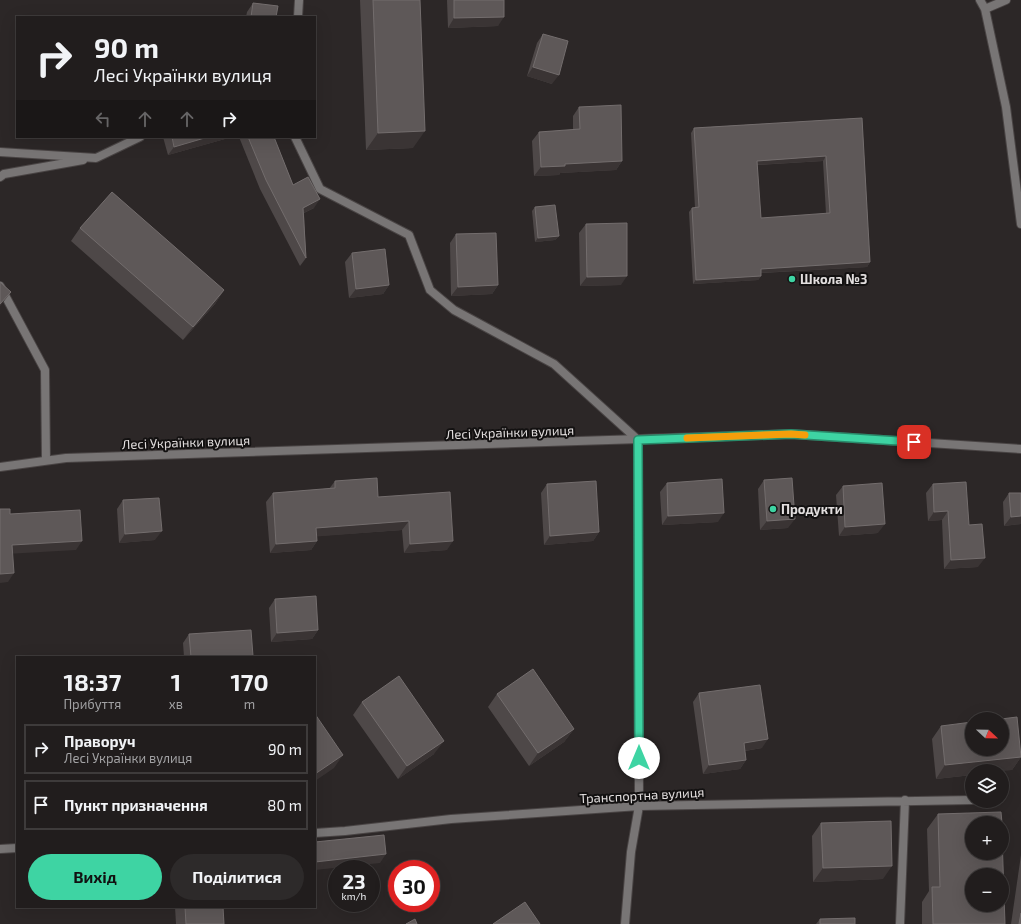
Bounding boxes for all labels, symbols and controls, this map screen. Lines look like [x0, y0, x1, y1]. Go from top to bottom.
text: 90 m [94, 30, 159, 64]
icon: right [28, 32, 80, 84]
text: Лесі Українки вулиця [94, 64, 272, 86]
icon: left [92, 108, 114, 130]
icon: ahead [134, 108, 156, 130]
icon: ahead [176, 108, 198, 130]
icon: right [218, 108, 240, 130]
place label: Школа №3 [800, 271, 867, 287]
marker: Школа №3 [787, 274, 797, 284]
street label: Лесі Українки вулиця [446, 422, 574, 442]
pin [897, 425, 931, 459]
icon: arrive [903, 431, 925, 453]
street label: Лесі Українки вулиця [122, 432, 250, 452]
place label: Продукти [781, 501, 843, 517]
marker: Продукти [768, 504, 778, 514]
text: 18:37 [64, 667, 121, 696]
text: 1 [171, 667, 181, 696]
text: 170 [230, 667, 269, 696]
text: Прибуття [63, 696, 121, 712]
text: хв [169, 696, 183, 712]
text: m [244, 696, 255, 712]
north arrow [965, 712, 1009, 756]
map controls [965, 712, 1009, 912]
text: Праворуч [64, 732, 135, 750]
position arrow [618, 737, 660, 779]
icon: right [30, 738, 52, 760]
text: 90 m [268, 740, 302, 758]
text: Лесі Українки вулиця [64, 750, 192, 766]
button: layers [965, 764, 1009, 808]
street label: Транспортна вулиця [579, 784, 705, 806]
icon: arrive [30, 794, 52, 816]
text: Пункт призначення [64, 796, 208, 814]
text: 80 m [267, 796, 302, 814]
button: + [965, 816, 1009, 860]
button: Вихід [28, 854, 162, 900]
button: Поділитися [170, 854, 304, 900]
speed limit sign: 30 [388, 860, 440, 912]
button: − [965, 868, 1009, 912]
text: 23 [343, 869, 365, 893]
text: km/h [342, 890, 366, 902]

